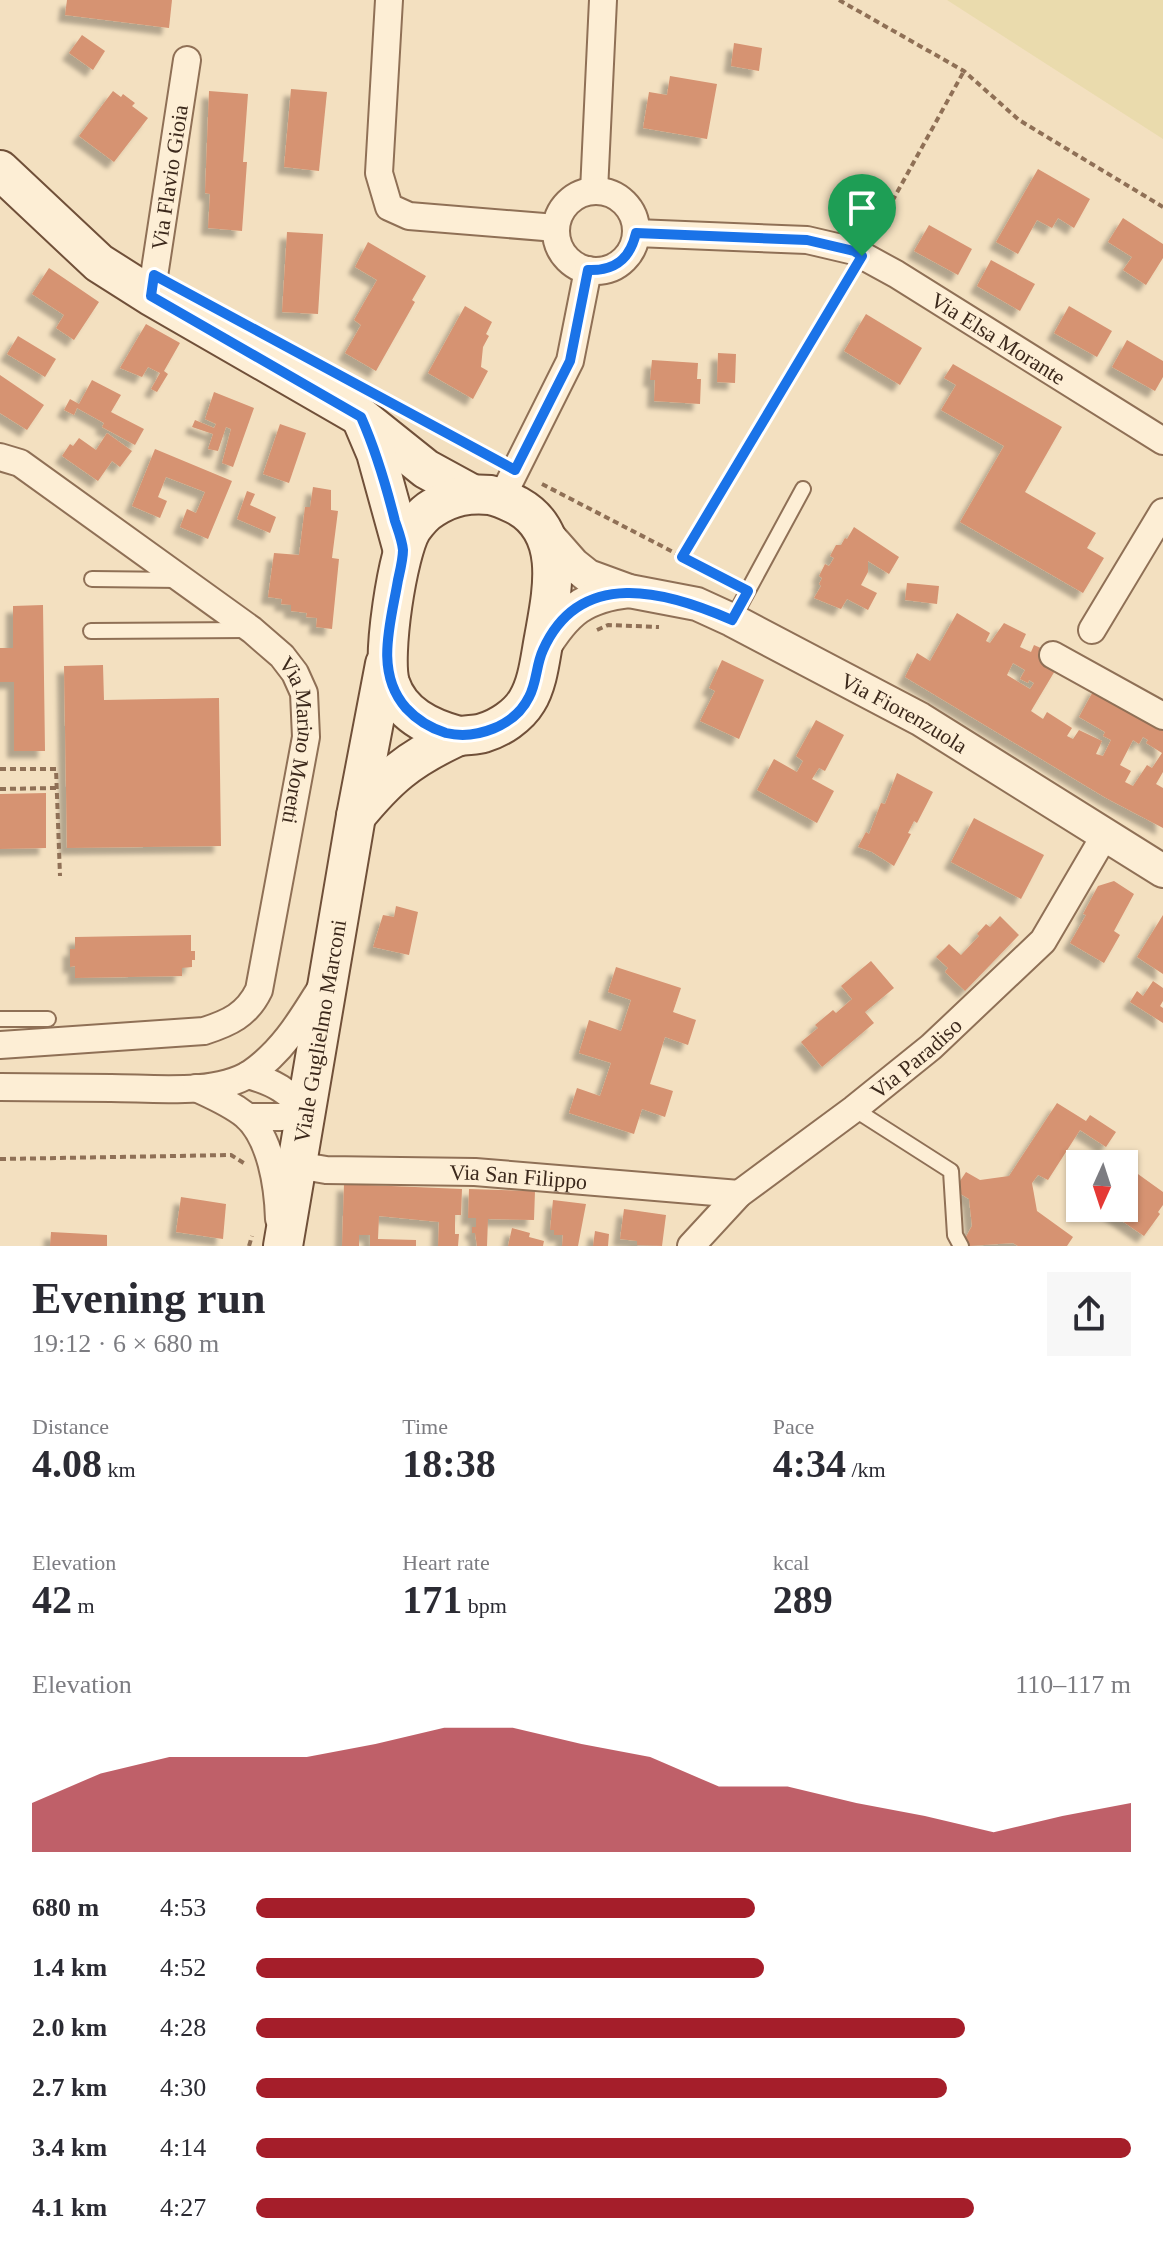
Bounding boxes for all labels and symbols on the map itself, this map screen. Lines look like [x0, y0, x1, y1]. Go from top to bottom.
street label: Via Flavio Gioia [146, 103, 193, 252]
pin [828, 174, 896, 256]
street label: Via Elsa Morante [926, 287, 1070, 390]
street label: Via Marino Moretti [274, 651, 319, 826]
street label: Via Fiorenzuola [836, 668, 972, 759]
street label: Viale Guglielmo Marconi [289, 918, 351, 1145]
street label: Via Paradiso [865, 1013, 967, 1104]
north arrow [1066, 1150, 1138, 1222]
street label: Via San Filippo [449, 1160, 588, 1194]

